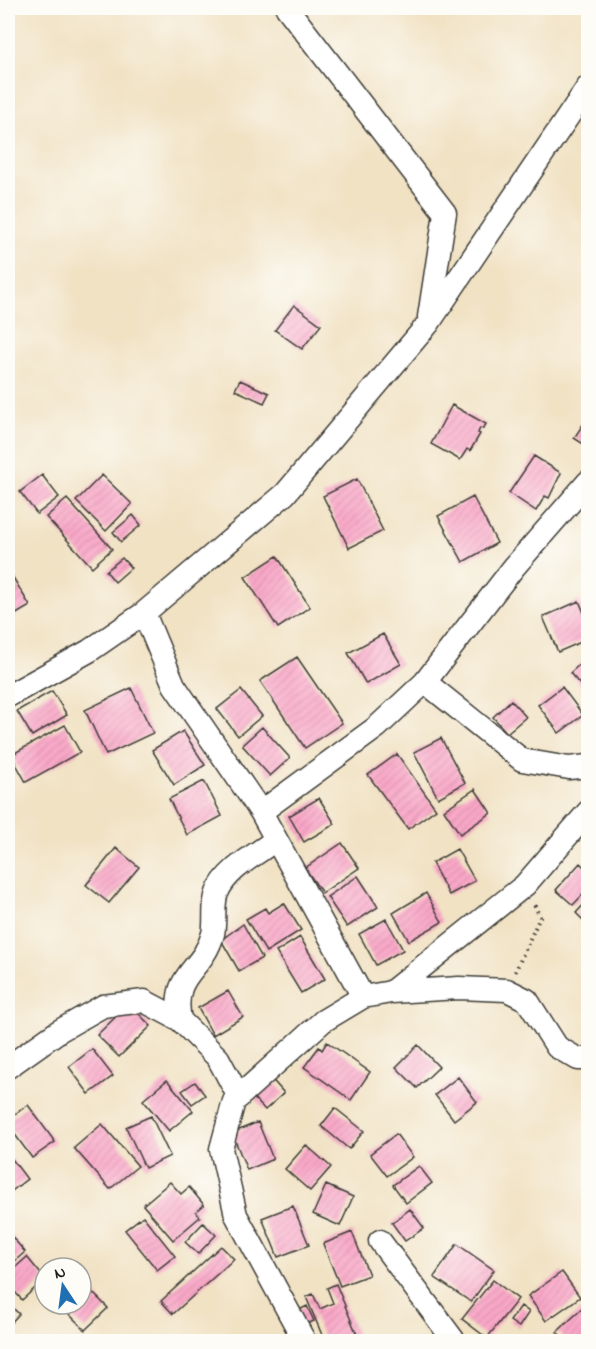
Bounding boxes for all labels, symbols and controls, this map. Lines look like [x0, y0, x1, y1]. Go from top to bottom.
north arrow [33, 1256, 93, 1316]
text: N [52, 1260, 68, 1286]

